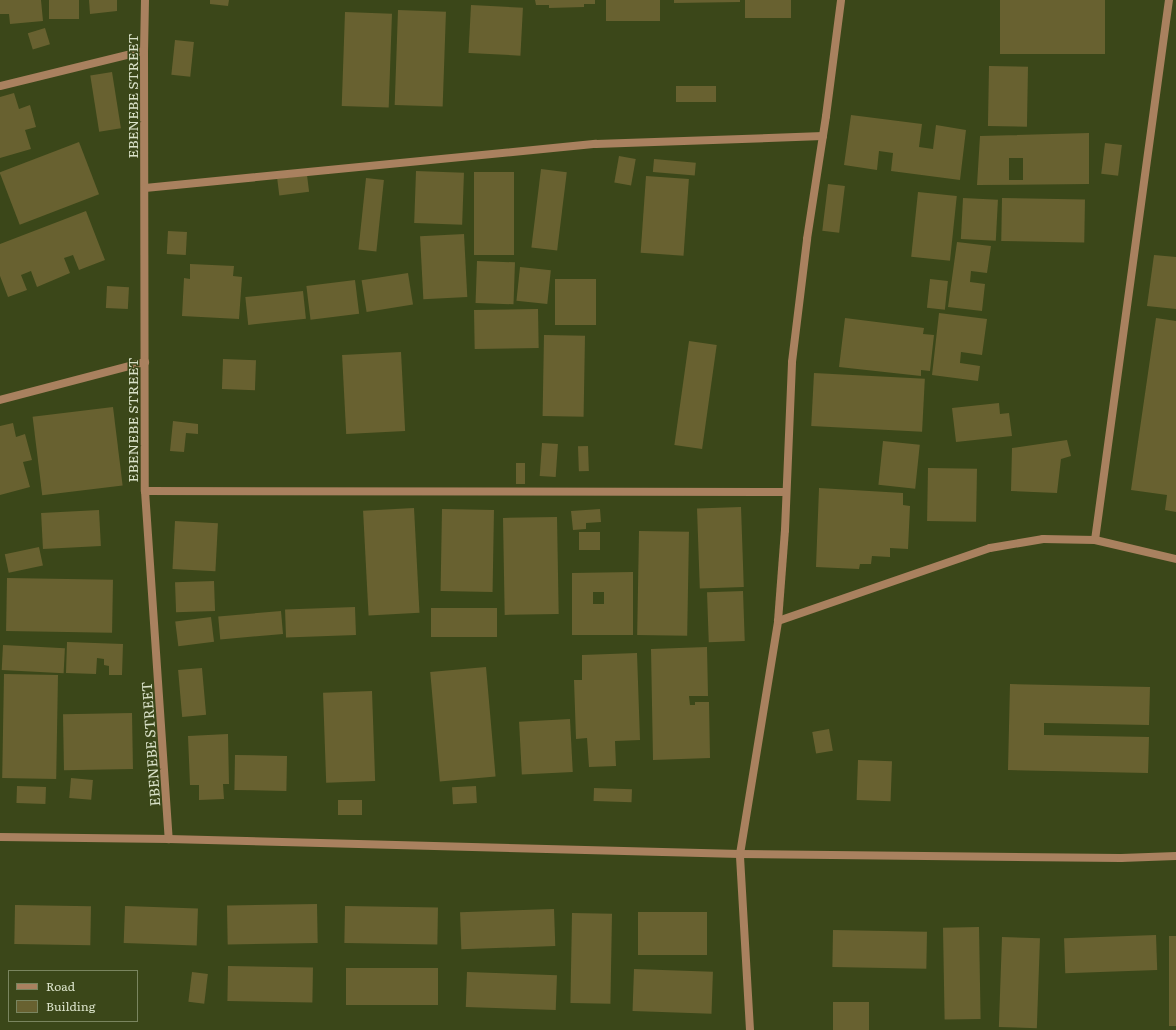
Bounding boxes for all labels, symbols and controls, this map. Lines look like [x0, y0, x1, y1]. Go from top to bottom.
street label: EBENEBE STREET [124, 34, 140, 158]
street label: EBENEBE STREET [124, 358, 140, 482]
street label: EBENEBE STREET [137, 681, 163, 807]
legend [8, 970, 138, 1022]
text: Road [46, 977, 75, 995]
text: Building [46, 997, 95, 1015]

